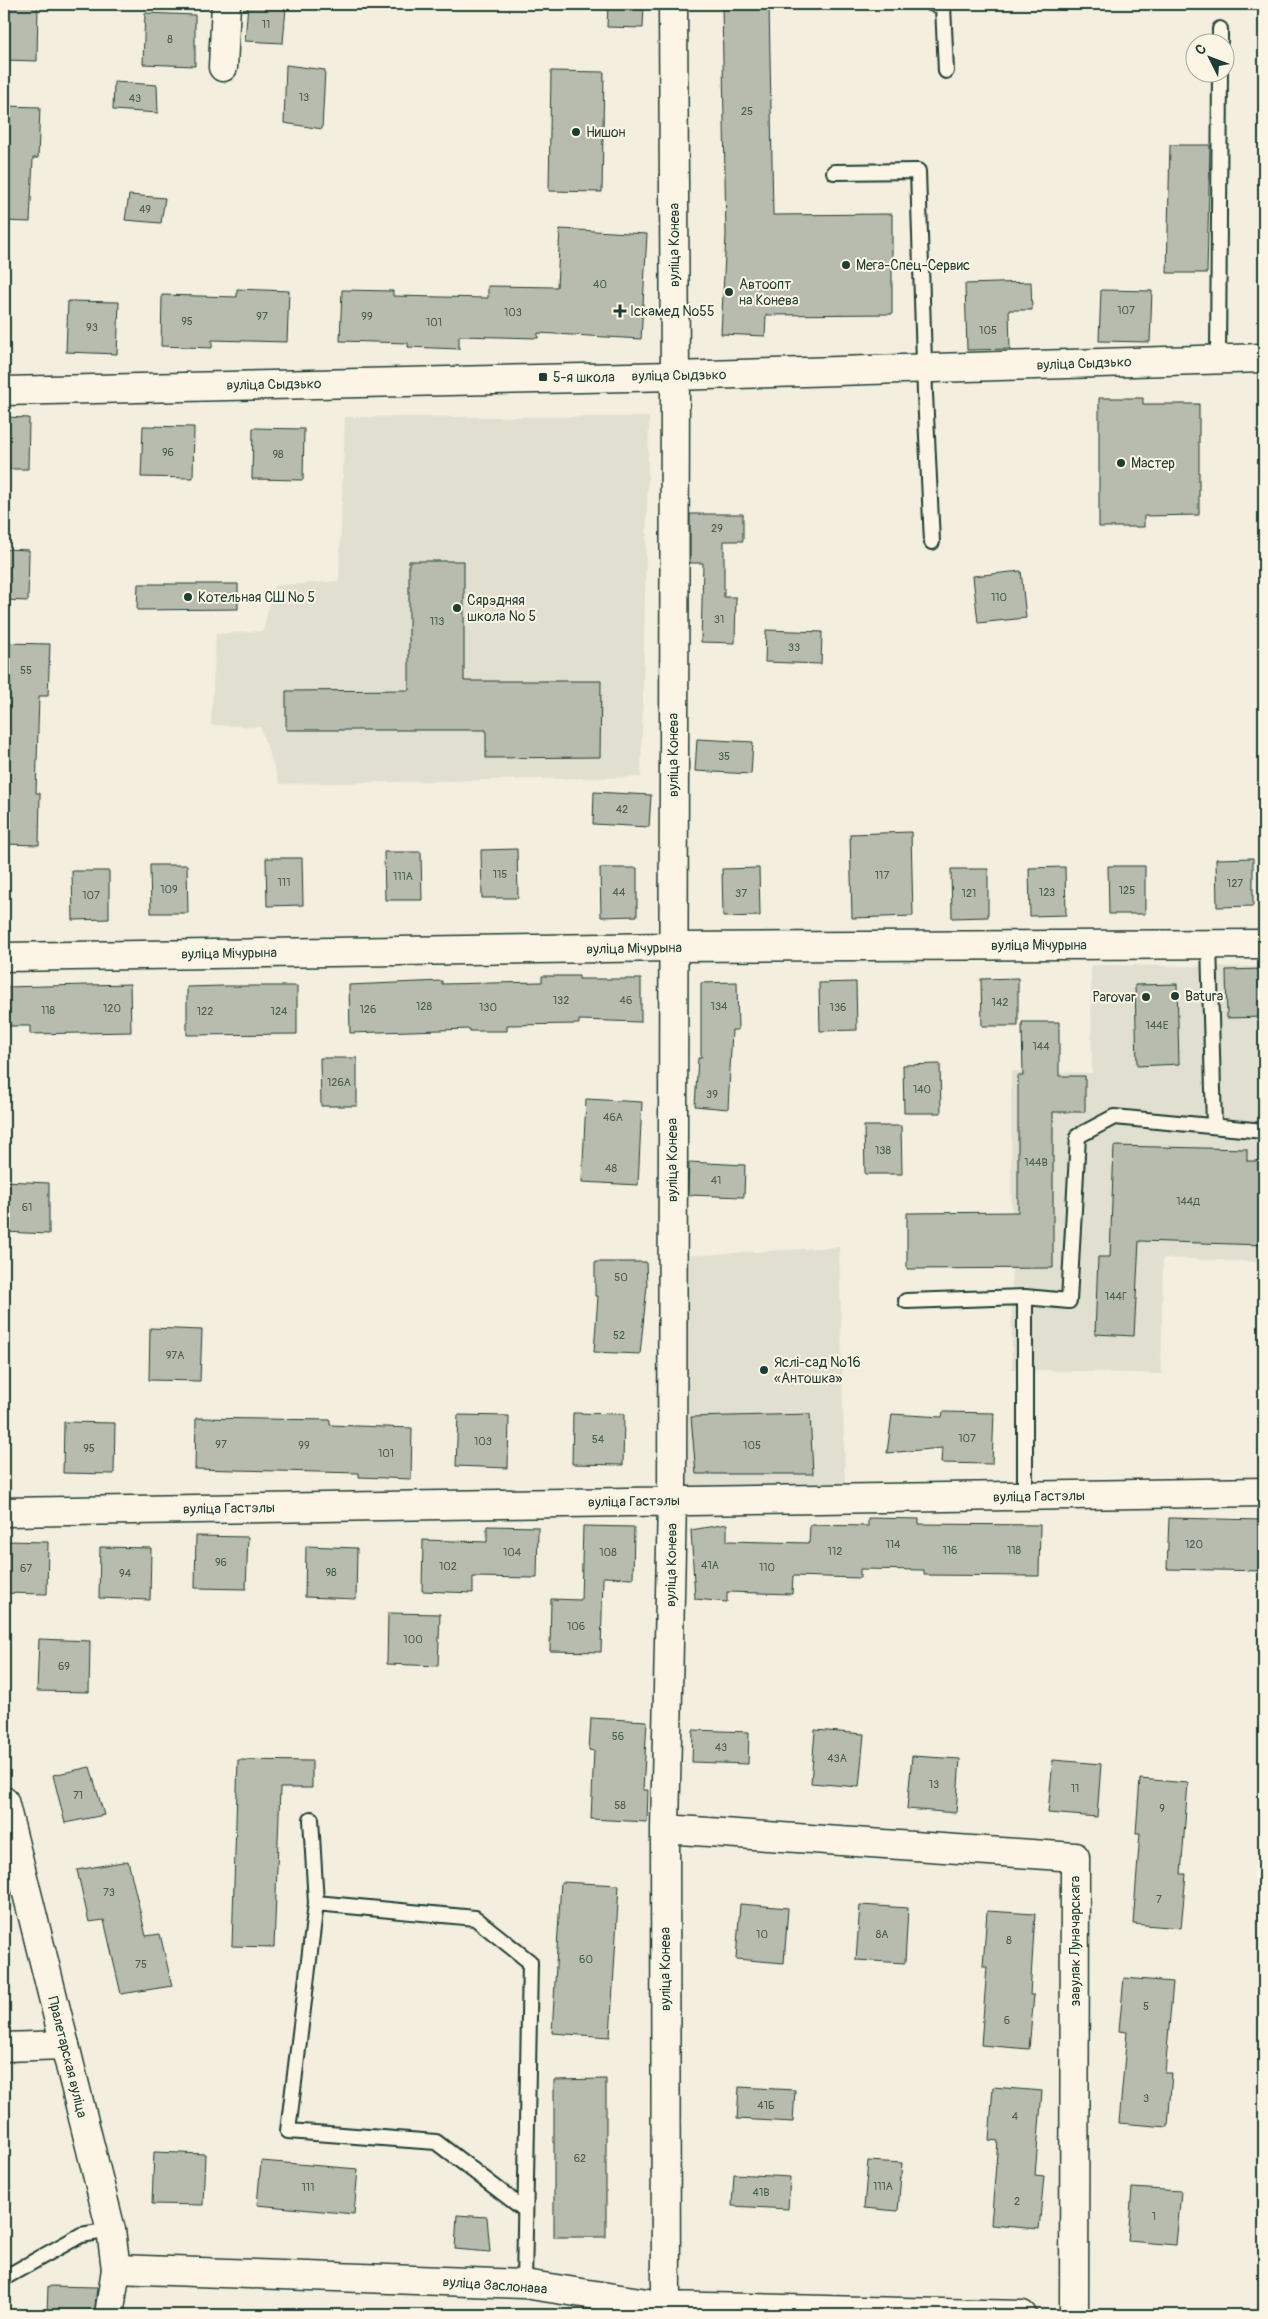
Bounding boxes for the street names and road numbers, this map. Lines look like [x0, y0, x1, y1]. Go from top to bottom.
street label: вуліца Конева [666, 203, 683, 287]
street label: вуліца Сыдзько [1036, 353, 1132, 374]
street label: вуліца Сыдзько [631, 366, 727, 385]
street label: вуліца Сыдзько [226, 375, 322, 394]
street label: вуліца Конева [665, 713, 682, 797]
street label: вуліца Мічурына [991, 937, 1087, 954]
street label: вуліца Мічурына [586, 939, 682, 958]
street label: вуліца Мічурына [181, 944, 277, 963]
street label: вуліца Конева [664, 1118, 681, 1202]
street label: вуліца Гастэлы [993, 1487, 1085, 1506]
street label: вуліца Гастэлы [588, 1492, 680, 1511]
street label: вуліца Гастэлы [183, 1499, 275, 1518]
street label: вуліца Конева [662, 1523, 681, 1607]
street label: завулак Луначарскага [1067, 1876, 1084, 2006]
street label: вуліца Конева [657, 1927, 674, 2011]
street label: Пралетарская вуліца [44, 1995, 91, 2120]
street label: вуліца Заслонава [442, 2273, 548, 2298]

